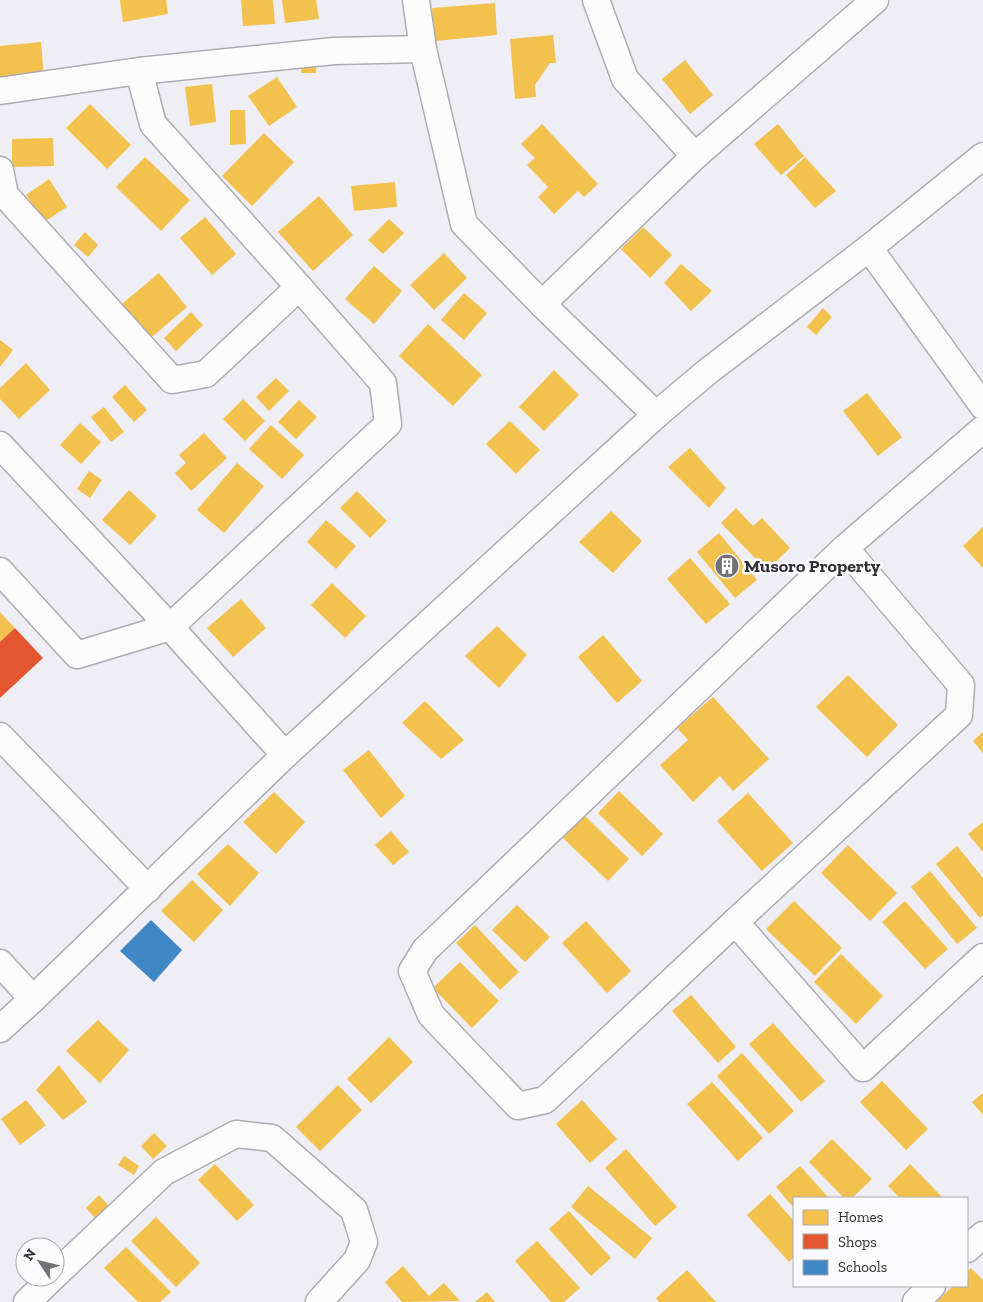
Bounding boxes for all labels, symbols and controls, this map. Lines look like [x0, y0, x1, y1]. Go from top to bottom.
building icon: Musoro Property [714, 553, 740, 579]
place label: Musoro Property [744, 555, 881, 577]
legend [793, 1197, 968, 1287]
text: Homes [838, 1208, 883, 1226]
text: Shops [838, 1233, 877, 1251]
north arrow [15, 1237, 65, 1287]
text: N [20, 1245, 40, 1264]
text: Schools [838, 1258, 887, 1276]

